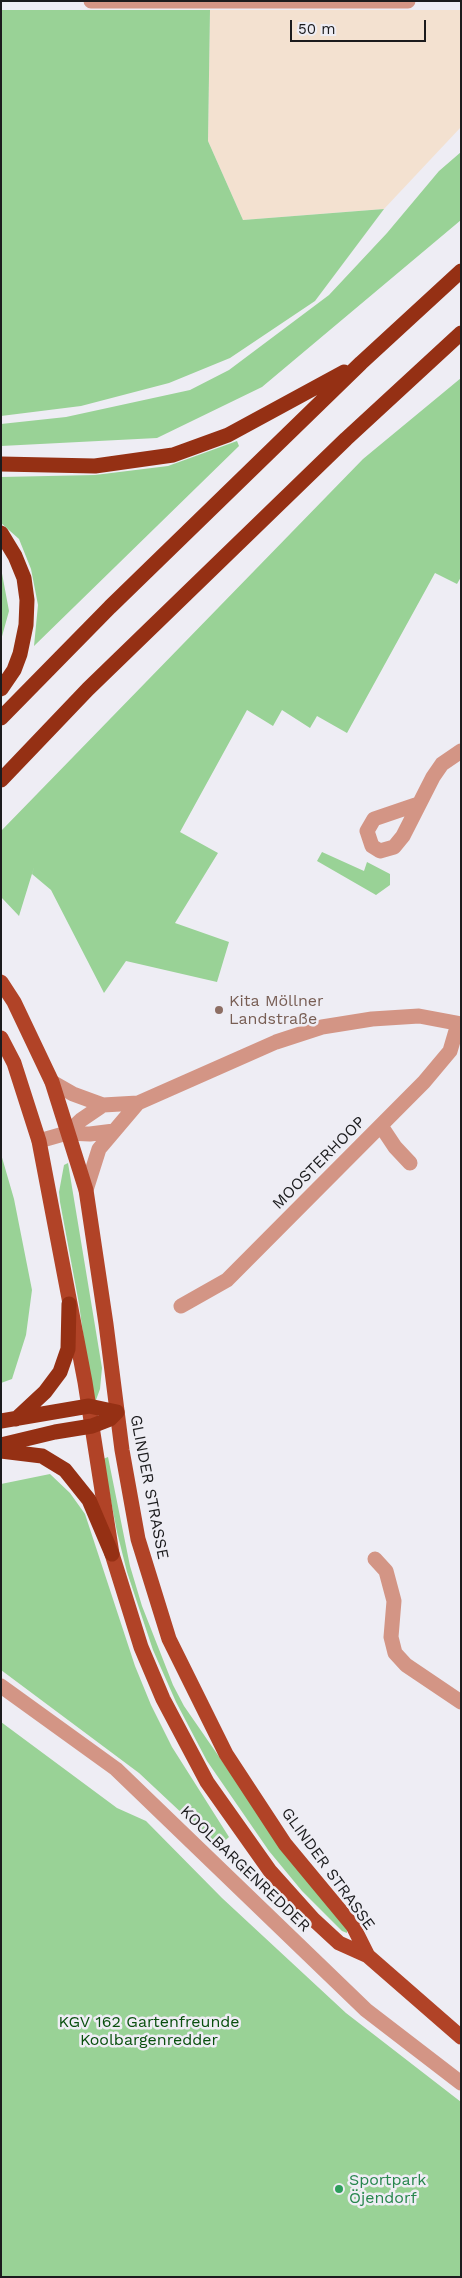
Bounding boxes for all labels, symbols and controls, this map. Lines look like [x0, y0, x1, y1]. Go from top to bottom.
scale bar [292, 10, 428, 42]
text: 50 m [298, 20, 335, 38]
place label: Kita Möllner Landstraße [229, 991, 324, 1029]
marker: Kita Möllner Landstraße [213, 1004, 225, 1016]
street label: MOOSTERHOOP [269, 1113, 369, 1213]
street label: GLINDER STRASSE [126, 1413, 172, 1561]
street label: KOOLBARGENREDDER [176, 1802, 314, 1936]
street label: GLINDER STRASSE [277, 1804, 379, 1934]
park label: KGV 162 Gartenfreunde Koolbargenredder [58, 2012, 240, 2050]
place label: Sportpark Öjendorf [349, 2170, 426, 2208]
marker: Sportpark Öjendorf [333, 2183, 345, 2195]

